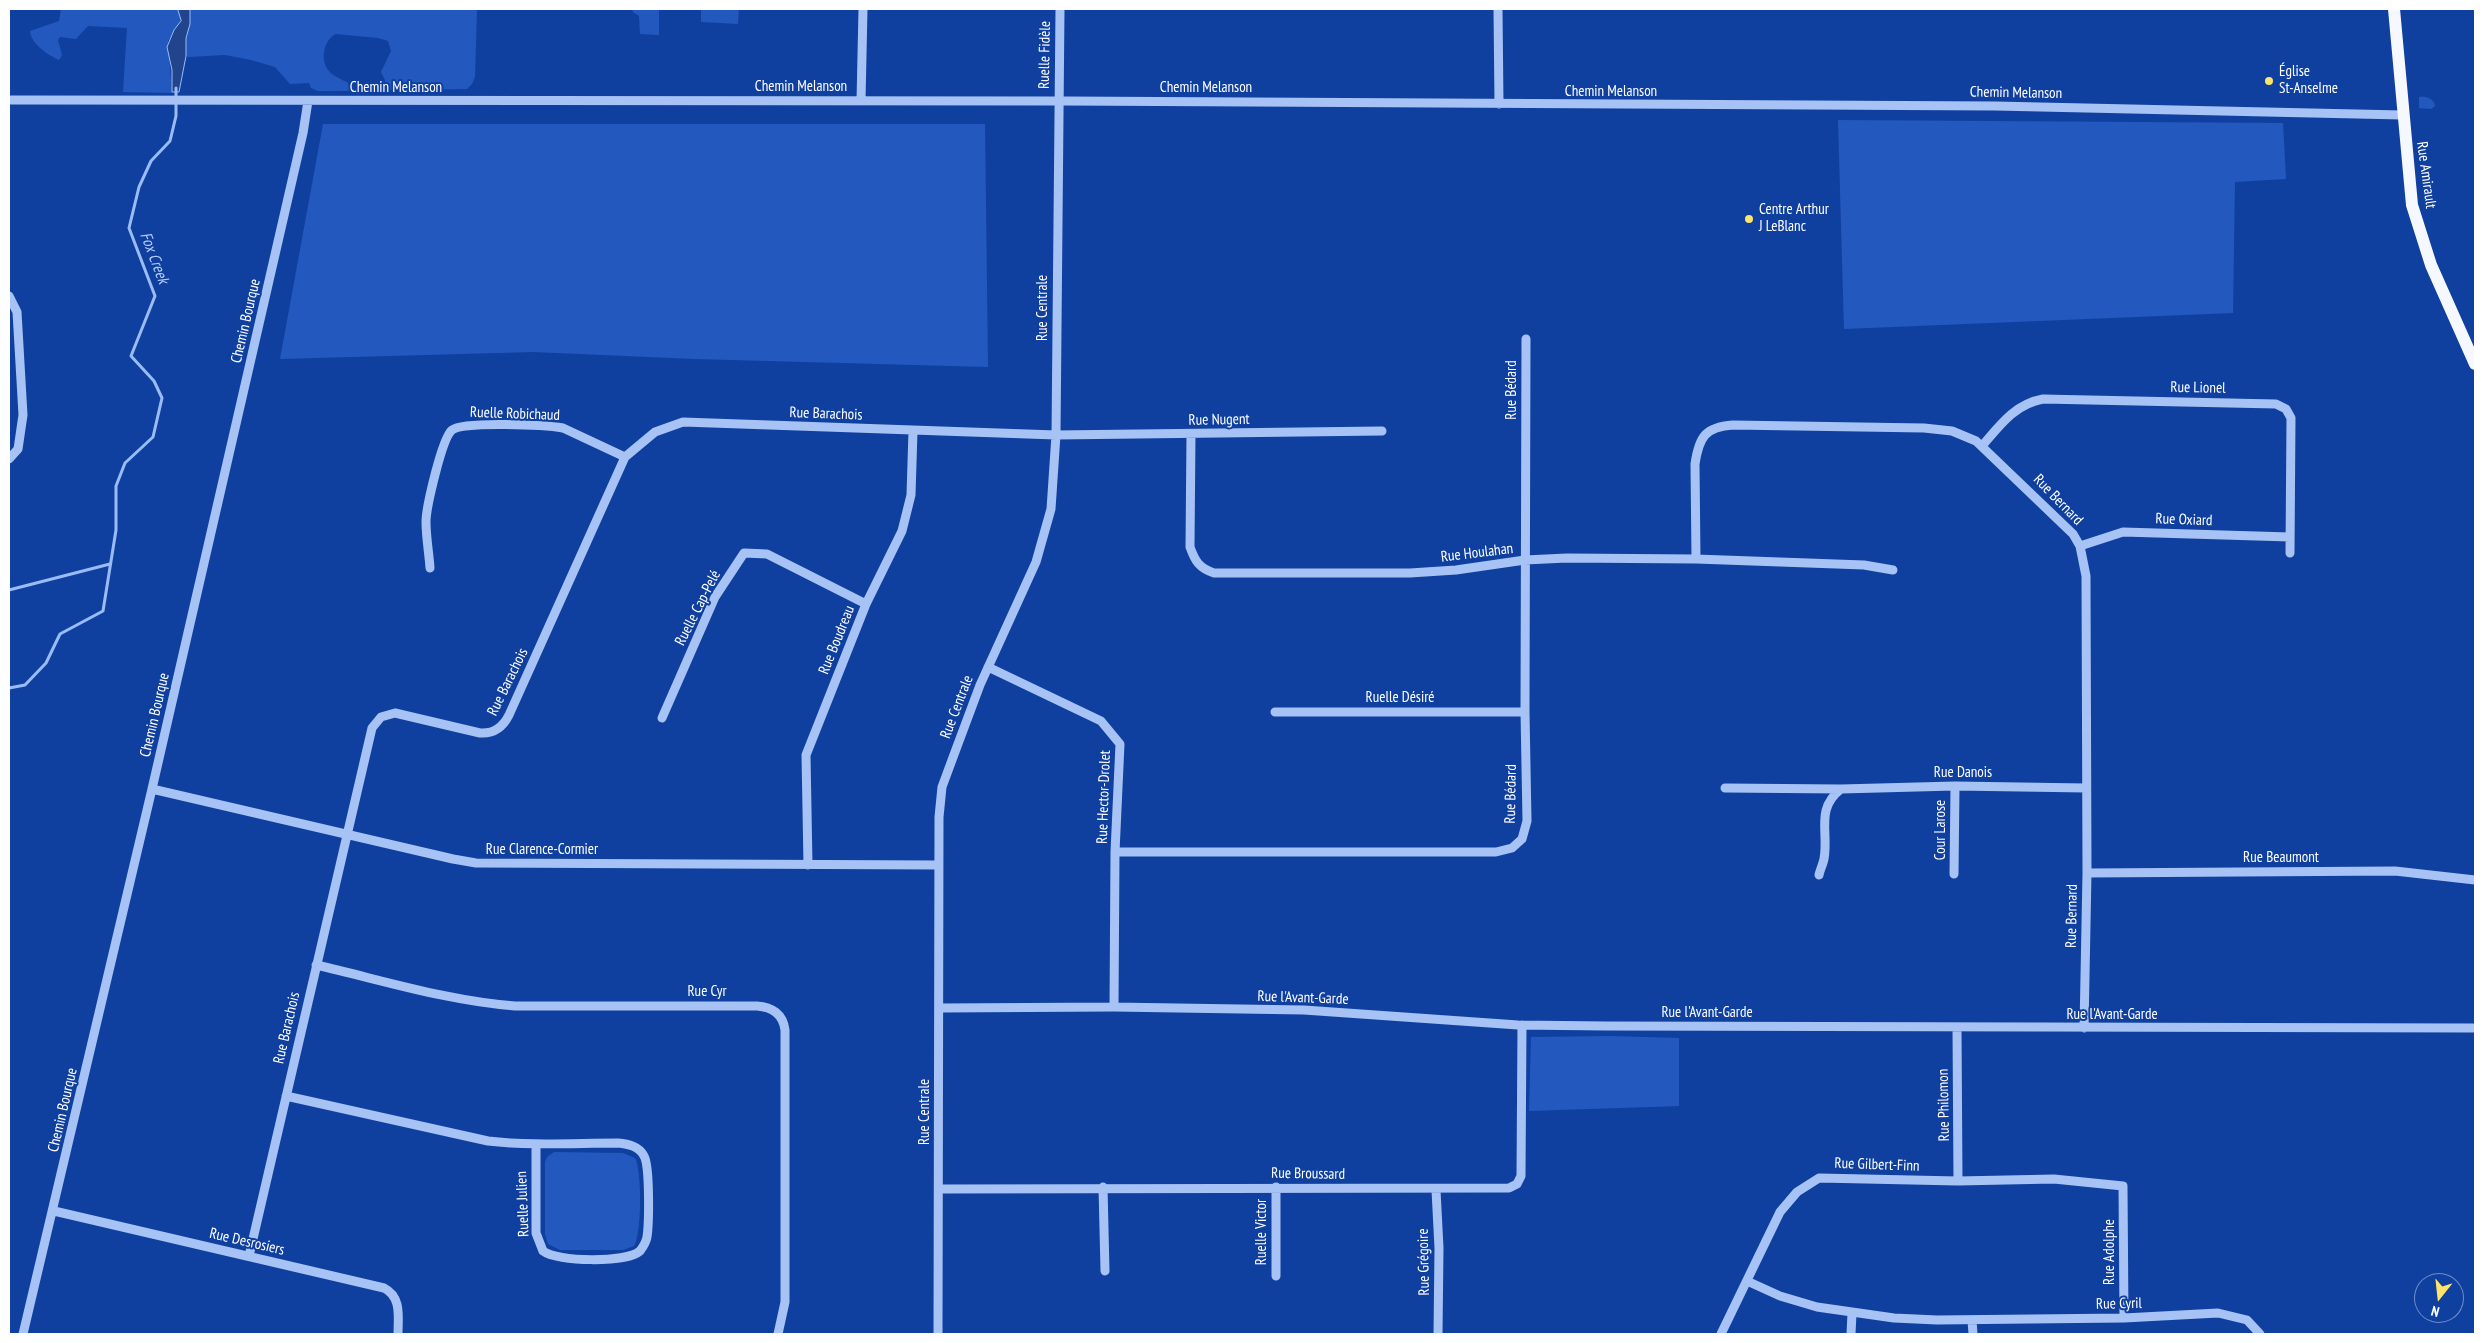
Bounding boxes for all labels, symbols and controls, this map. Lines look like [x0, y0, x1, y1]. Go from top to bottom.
street label: Ruelle Fidèle [1035, 21, 1055, 89]
place label: Église St-Anselme [2279, 63, 2338, 98]
marker: Église St-Anselme [2263, 75, 2275, 87]
street label: Chemin Melanson [755, 78, 847, 96]
street label: Chemin Melanson [350, 79, 442, 97]
street label: Chemin Melanson [1160, 79, 1252, 97]
street label: Chemin Melanson [1565, 83, 1657, 101]
street label: Chemin Melanson [1970, 83, 2062, 103]
street label: Rue Amirault [2412, 140, 2440, 210]
place label: Centre Arthur J LeBlanc [1759, 201, 1829, 236]
marker: Centre Arthur J LeBlanc [1743, 213, 1755, 225]
water label: Fox Creek [135, 229, 173, 287]
street label: Rue Centrale [1034, 275, 1052, 341]
street label: Chemin Bourque [228, 277, 264, 365]
street label: Rue Bédard [1503, 360, 1521, 420]
street label: Rue Lionel [2170, 379, 2226, 397]
street label: Ruelle Robichaud [470, 403, 560, 425]
street label: Rue Barachois [789, 404, 863, 424]
street label: Rue Nugent [1188, 410, 1250, 430]
street label: Rue Bernard [2029, 471, 2087, 529]
street label: Rue Oxiard [2155, 510, 2213, 530]
street label: Rue Houlahan [1440, 540, 1514, 566]
street label: Ruelle Cap-Pelé [671, 567, 725, 649]
street label: Rue Boudreau [815, 603, 859, 677]
street label: Rue Barachois [484, 645, 532, 719]
street label: Chemin Bourque [137, 671, 173, 759]
street label: Rue Centrale [937, 673, 977, 741]
street label: Ruelle Désiré [1366, 689, 1434, 707]
street label: Rue Hector-Drolet [1093, 750, 1115, 844]
street label: Rue Bédard [1501, 764, 1521, 824]
street label: Rue Danois [1934, 764, 1992, 782]
street label: Cour Larose [1932, 800, 1950, 860]
street label: Rue Clarence-Cormier [486, 841, 598, 859]
street label: Rue Beaumont [2243, 849, 2319, 867]
street label: Rue Bernard [2062, 884, 2082, 948]
street label: Rue Cyr [687, 983, 727, 1001]
street label: Rue l'Avant-Garde [1257, 987, 1349, 1009]
street label: Rue Barachois [270, 990, 304, 1066]
street label: Rue l'Avant-Garde [1661, 1004, 1753, 1022]
street label: Rue l'Avant-Garde [2066, 1006, 2158, 1024]
street label: Chemin Bourque [45, 1066, 81, 1154]
street label: Rue Philomon [1934, 1069, 1954, 1141]
street label: Rue Centrale [916, 1079, 934, 1145]
street label: Rue Gilbert-Finn [1834, 1155, 1920, 1175]
street label: Rue Broussard [1271, 1164, 1345, 1184]
street label: Ruelle Julien [513, 1171, 533, 1237]
street label: Ruelle Victor [1253, 1199, 1271, 1265]
street label: Rue Adolphe [2101, 1219, 2119, 1285]
street label: Rue Desrosiers [208, 1225, 286, 1259]
street label: Rue Grégoire [1414, 1228, 1434, 1296]
north arrow [2414, 1273, 2464, 1323]
street label: Rue Cyril [2096, 1295, 2142, 1313]
text: N [2429, 1302, 2441, 1321]

